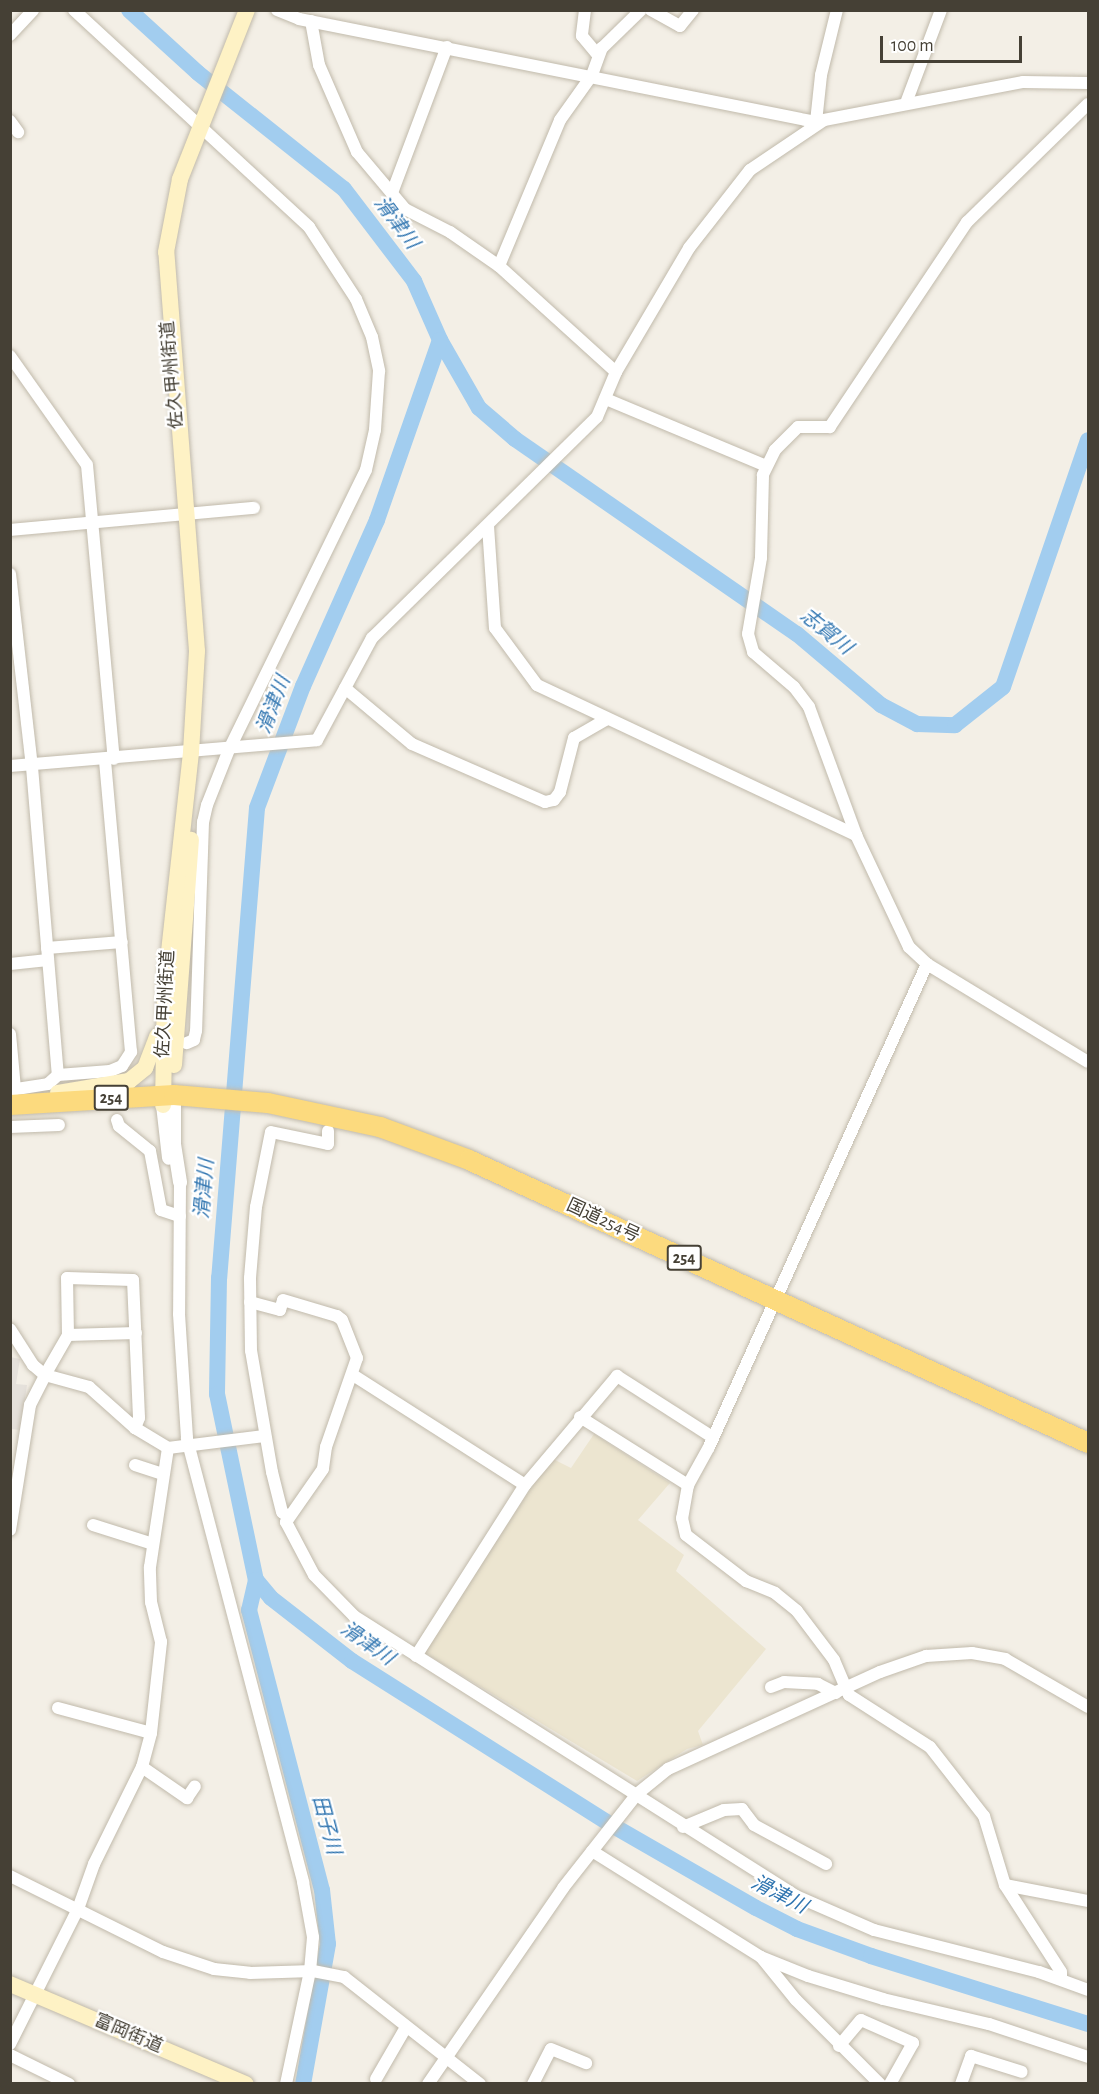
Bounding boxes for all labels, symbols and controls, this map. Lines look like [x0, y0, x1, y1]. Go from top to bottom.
scale bar [883, 24, 1026, 62]
text: 100 m [891, 37, 934, 55]
water label: 滑津川 [368, 192, 424, 254]
street label: 佐久甲州街道 [158, 320, 188, 430]
water label: 志賀川 [795, 604, 857, 660]
water label: 滑津川 [252, 673, 296, 737]
street label: 佐久甲州街道 [152, 950, 180, 1058]
road number: 254 [93, 1085, 129, 1111]
water label: 滑津川 [190, 1158, 220, 1220]
street label: 国道254号 [563, 1195, 643, 1247]
road number: 254 [666, 1245, 702, 1271]
water label: 滑津川 [336, 1617, 398, 1671]
water label: 田子川 [307, 1793, 345, 1857]
water label: 滑津川 [747, 1871, 811, 1919]
street label: 富岡街道 [91, 2010, 165, 2058]

